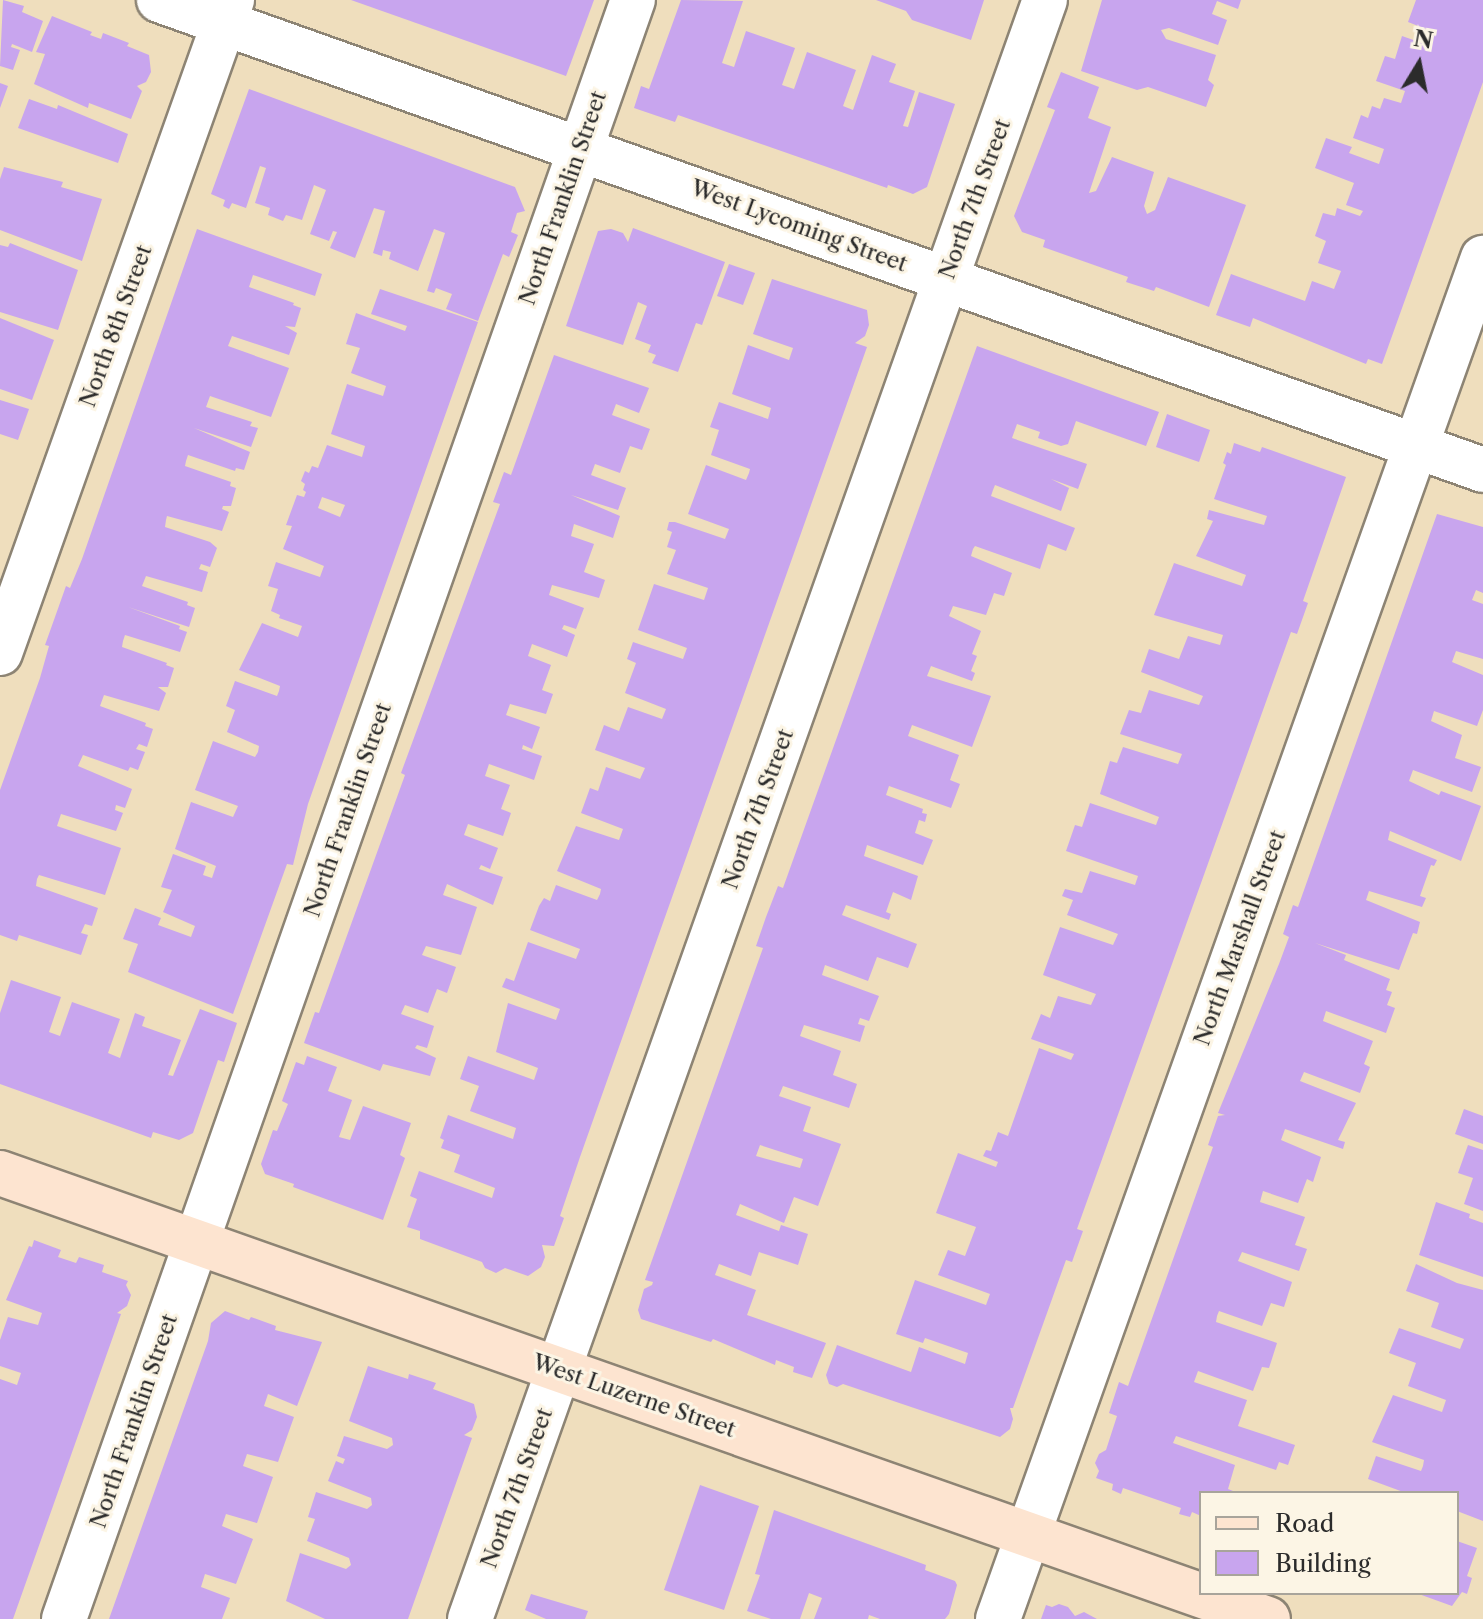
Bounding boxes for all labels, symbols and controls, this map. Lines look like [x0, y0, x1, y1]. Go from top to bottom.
north arrow [1379, 24, 1459, 104]
text: N [1411, 25, 1435, 55]
street label: North Franklin Street [514, 88, 612, 308]
street label: North 7th Street [934, 115, 1016, 283]
street label: West Lycoming Street [687, 175, 911, 277]
street label: North 8th Street [74, 241, 158, 411]
street label: North Franklin Street [299, 700, 397, 920]
street label: North 7th Street [717, 725, 799, 893]
street label: North Marshall Street [1189, 827, 1291, 1049]
street label: North Franklin Street [85, 1311, 183, 1531]
street label: West Luzerne Street [529, 1349, 739, 1443]
street label: North 7th Street [476, 1404, 558, 1572]
legend [1199, 1491, 1459, 1595]
text: Road [1275, 1509, 1334, 1538]
text: Building [1275, 1549, 1371, 1578]

